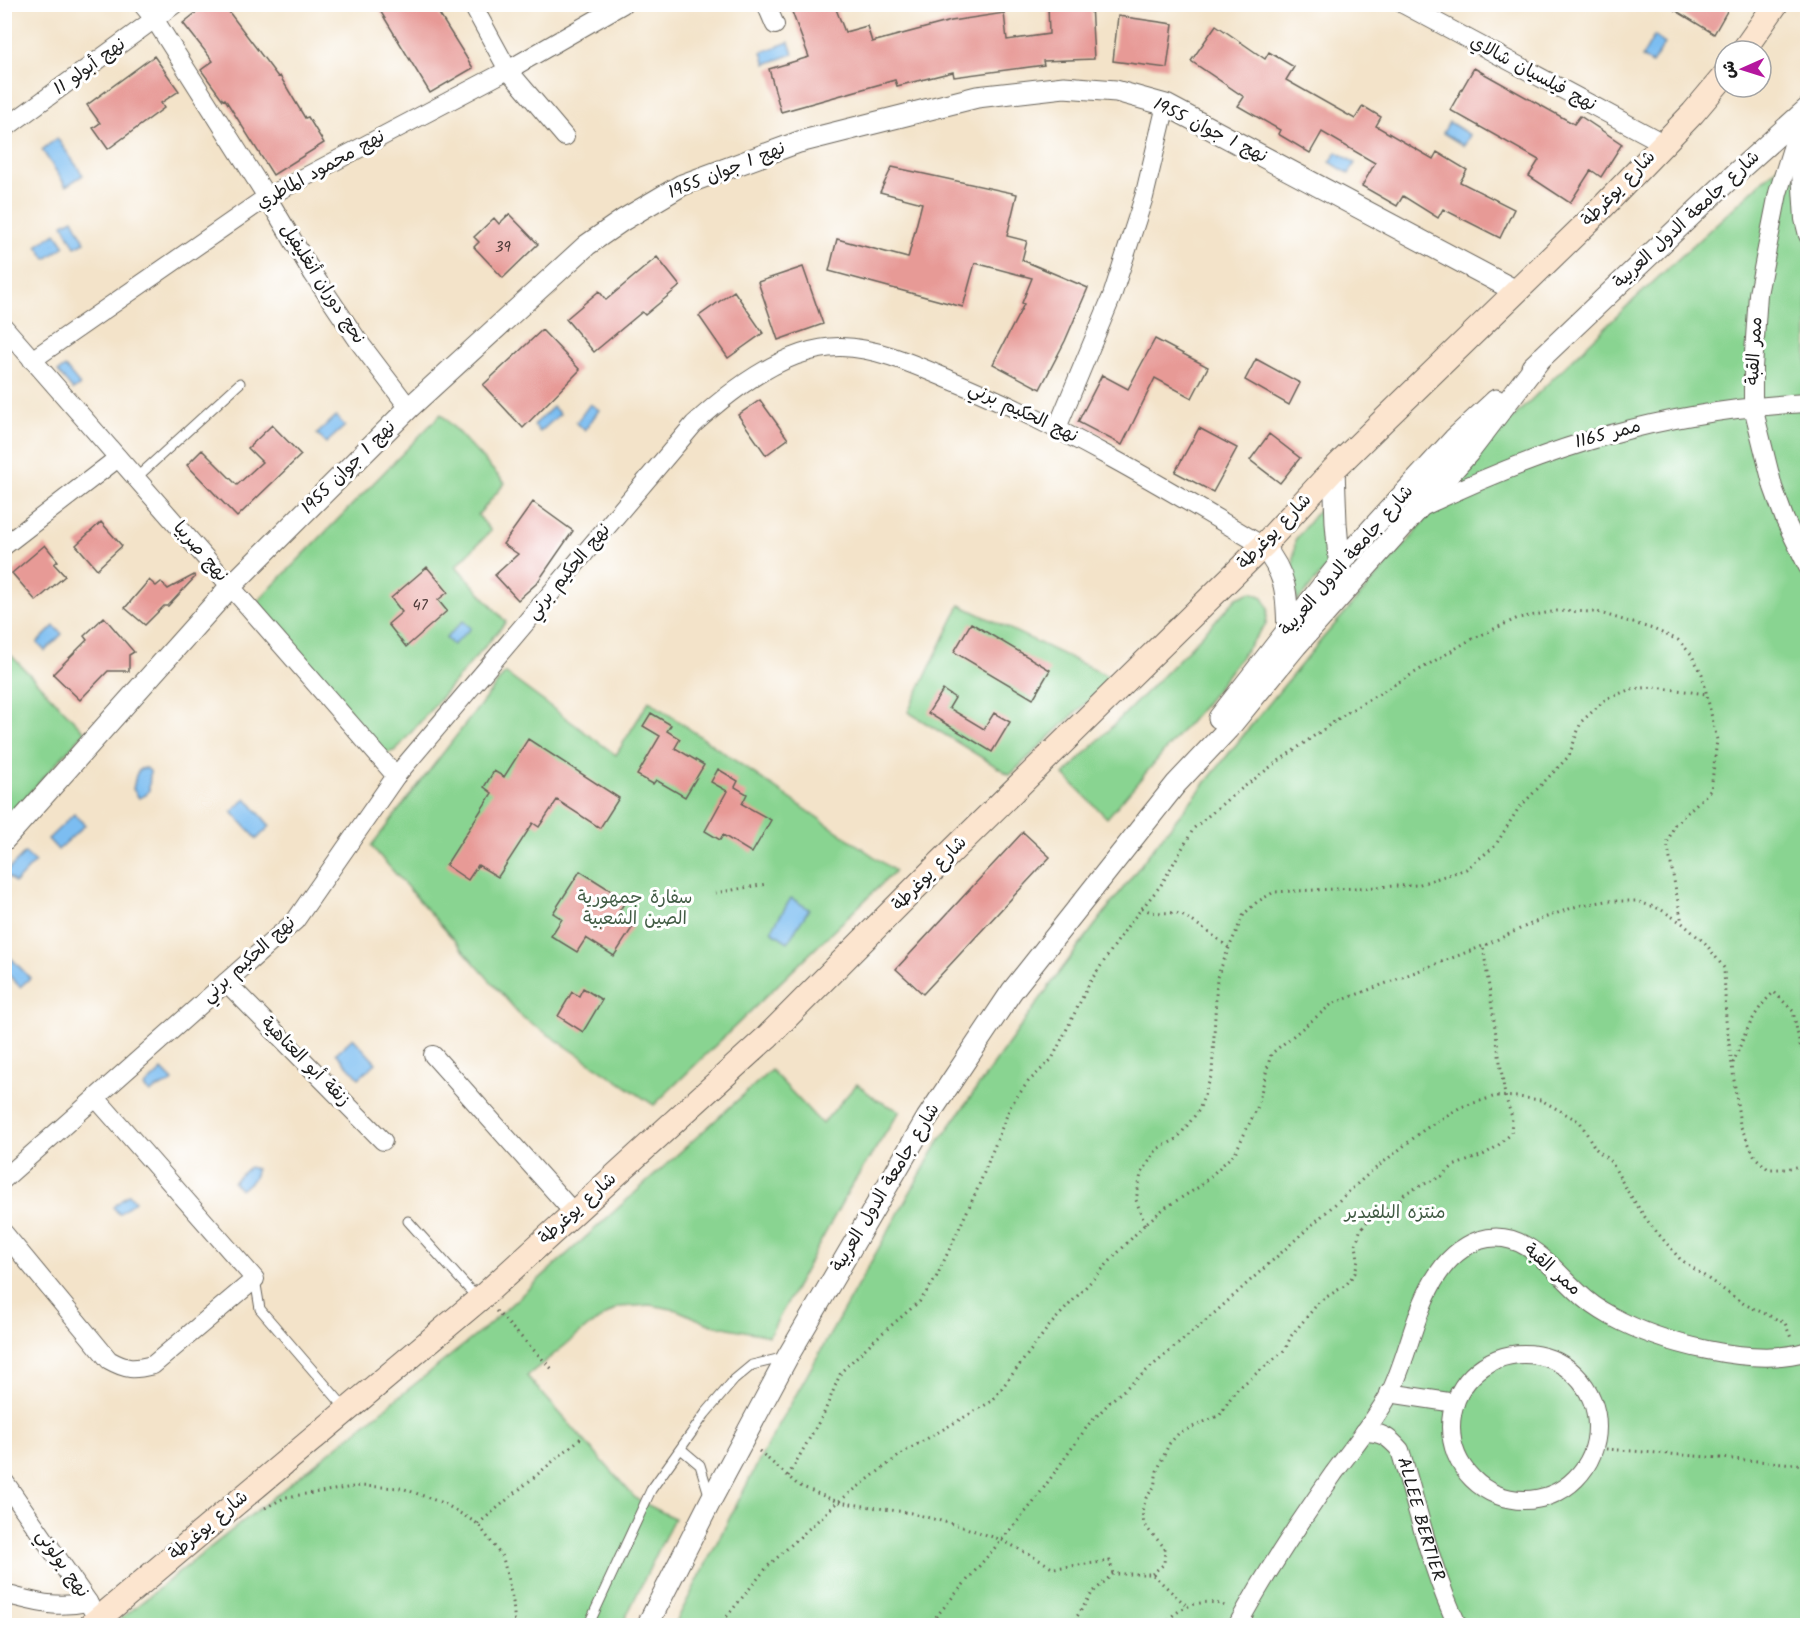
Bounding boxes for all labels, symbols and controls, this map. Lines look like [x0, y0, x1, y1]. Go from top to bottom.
street label: نهج فيلسيان شالاي [1464, 28, 1602, 120]
street label: نهج أبولو 11 [48, 31, 132, 103]
north arrow [1713, 39, 1773, 99]
text: ش [1717, 60, 1742, 79]
street label: نهج 1 جوان 1955 [1148, 91, 1272, 171]
street label: نهج محمود الماطري [251, 123, 391, 217]
street label: نهج 1 جوان 1955 [664, 134, 790, 208]
street label: شارع يوغرطة [1575, 144, 1663, 234]
street label: شارع جامعة الدول العربية [1607, 144, 1767, 296]
street label: نحج دوران أنغليفيل [272, 218, 372, 350]
house number: 39 [495, 236, 512, 260]
street label: ممر القبة [1739, 316, 1771, 386]
street label: نهج الحكيم برني [963, 375, 1083, 451]
street label: ممر 1165 [1572, 412, 1644, 458]
street label: نهج 1 جوان 1955 [295, 414, 403, 522]
street label: شارع جامعة الدول العربية [1273, 479, 1421, 643]
street label: شارع يوغرطة [1231, 487, 1319, 577]
street label: نهج صربيا [165, 515, 235, 589]
street label: نهج الحكيم برني [520, 517, 618, 627]
house number: 47 [412, 594, 429, 618]
street label: شارع يوغرطة [885, 829, 975, 919]
park label: سفارة جمهورية الصين الشعبية [578, 884, 692, 934]
street label: نهج الحكيم برني [195, 910, 303, 1010]
street label: زنقة أبو العتاهية [253, 1010, 357, 1114]
street label: شارع جامعة الدول العربية [824, 1098, 948, 1278]
street label: شارع يوغرطة [532, 1166, 624, 1252]
park label: منتزه البلفيدير [1343, 1199, 1445, 1228]
street label: ممر القبة [1517, 1237, 1587, 1303]
street label: ALLEE BERTIER [1388, 1454, 1453, 1585]
street label: شارع يوغرطة [163, 1484, 255, 1568]
street label: نهج بولوني [28, 1524, 96, 1604]

